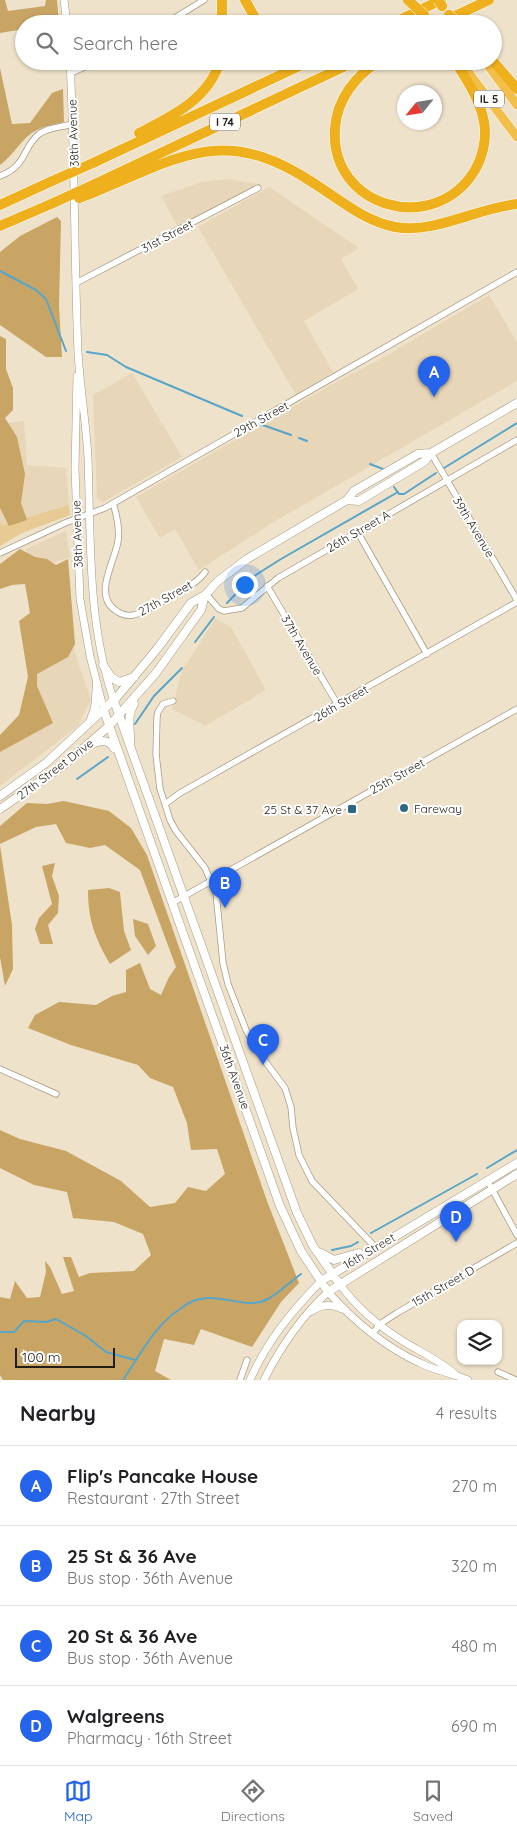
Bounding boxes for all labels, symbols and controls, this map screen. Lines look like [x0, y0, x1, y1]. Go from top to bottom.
search box [15, 15, 502, 70]
icon: search [33, 29, 61, 57]
text: Search here [73, 31, 178, 55]
north arrow [397, 85, 442, 130]
road number: IL 5 [474, 90, 504, 108]
street label: 38th Avenue [64, 99, 82, 167]
road number: I 74 [210, 114, 240, 130]
street label: 31st Street [139, 216, 195, 256]
pin: A [418, 356, 450, 397]
street label: 29th Street [231, 398, 291, 440]
street label: 39th Avenue [450, 494, 498, 560]
street label: 38th Avenue [68, 500, 86, 568]
street label: 26th Street A [323, 507, 393, 555]
your location [232, 572, 258, 598]
street label: 27th Street [135, 577, 195, 619]
street label: 37th Avenue [278, 612, 326, 678]
street label: 26th Street [311, 681, 371, 725]
street label: 27th Street Drive [14, 735, 96, 803]
street label: 25th Street [367, 755, 427, 797]
place label: Fareway [414, 801, 462, 816]
place label: 25 St & 37 Ave [264, 802, 342, 817]
marker: Fareway [398, 802, 410, 814]
marker: 25 St & 37 Ave [346, 803, 358, 815]
pin: B [209, 867, 241, 908]
pin: C [247, 1024, 279, 1065]
street label: 36th Avenue [216, 1043, 254, 1112]
pin: D [440, 1201, 472, 1242]
street label: 16th Street [340, 1230, 398, 1272]
street label: 15th Street D [409, 1262, 477, 1310]
map controls [457, 1320, 502, 1365]
button: layers [457, 1320, 502, 1365]
scale bar [15, 1345, 115, 1368]
text: 100 m [22, 1348, 60, 1366]
text: Nearby [20, 1400, 96, 1426]
text: 4 results [436, 1403, 497, 1423]
text: Flip's Pancake House [67, 1464, 258, 1488]
text: A [31, 1476, 41, 1496]
text: 270 m [452, 1476, 497, 1496]
text: Restaurant · 27th Street [67, 1488, 240, 1508]
text: 25 St & 36 Ave [67, 1544, 197, 1568]
text: B [31, 1556, 41, 1576]
text: 320 m [451, 1556, 497, 1576]
text: Bus stop · 36th Avenue [67, 1568, 233, 1588]
text: 20 St & 36 Ave [67, 1624, 197, 1648]
text: C [31, 1636, 41, 1656]
text: 480 m [451, 1636, 497, 1656]
text: Bus stop · 36th Avenue [67, 1648, 233, 1668]
text: Walgreens [67, 1704, 164, 1728]
text: D [30, 1716, 42, 1736]
text: 690 m [451, 1716, 497, 1736]
text: Pharmacy · 16th Street [67, 1728, 232, 1748]
tab: Map [64, 1777, 93, 1825]
tab: Directions [221, 1777, 285, 1825]
tab: Saved [413, 1777, 453, 1825]

